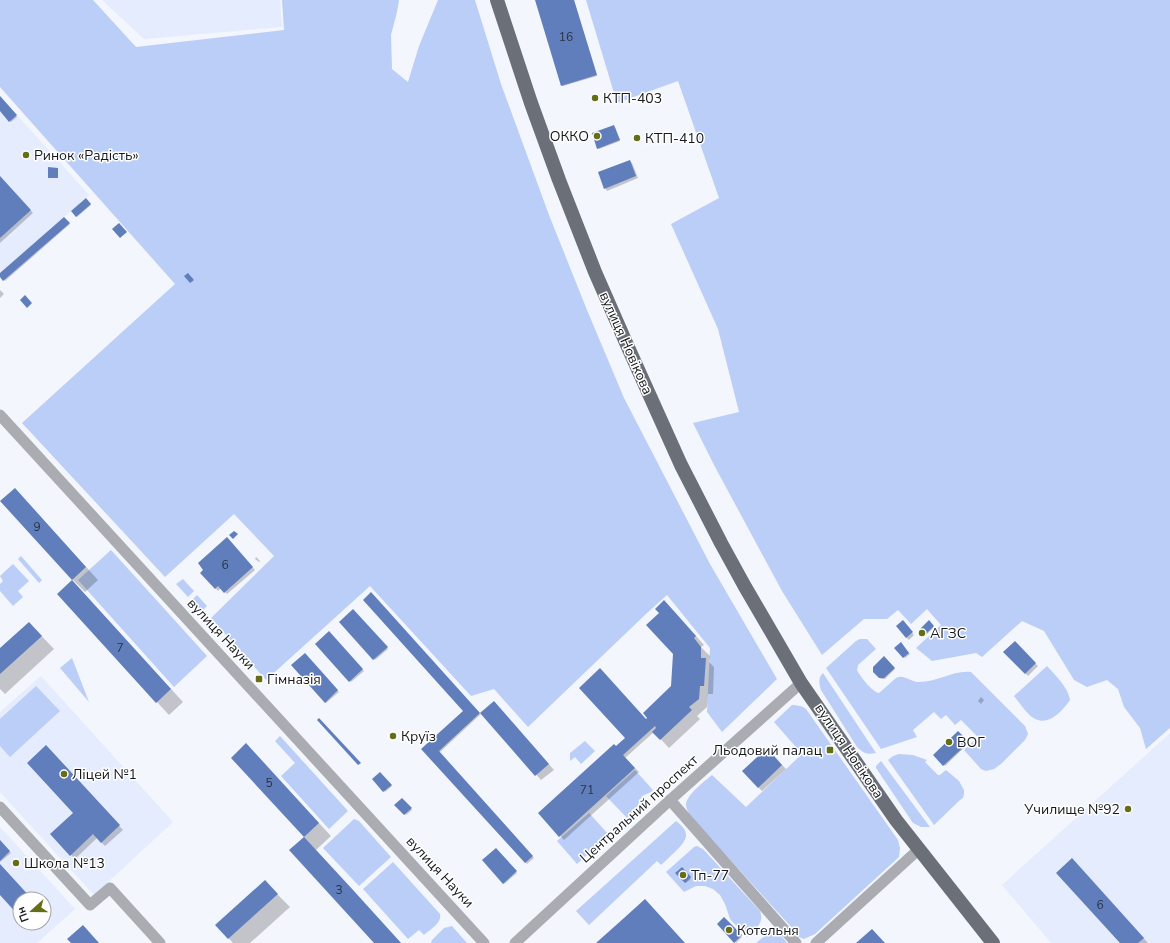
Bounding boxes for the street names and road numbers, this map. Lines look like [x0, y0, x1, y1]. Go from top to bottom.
street label: вулиця Новікова [595, 289, 657, 397]
street label: вулиця Науки [183, 594, 259, 674]
street label: вулиця Новікова [810, 700, 888, 802]
street label: Центральний проспект [576, 750, 703, 867]
street label: вулиця Науки [402, 832, 478, 912]

